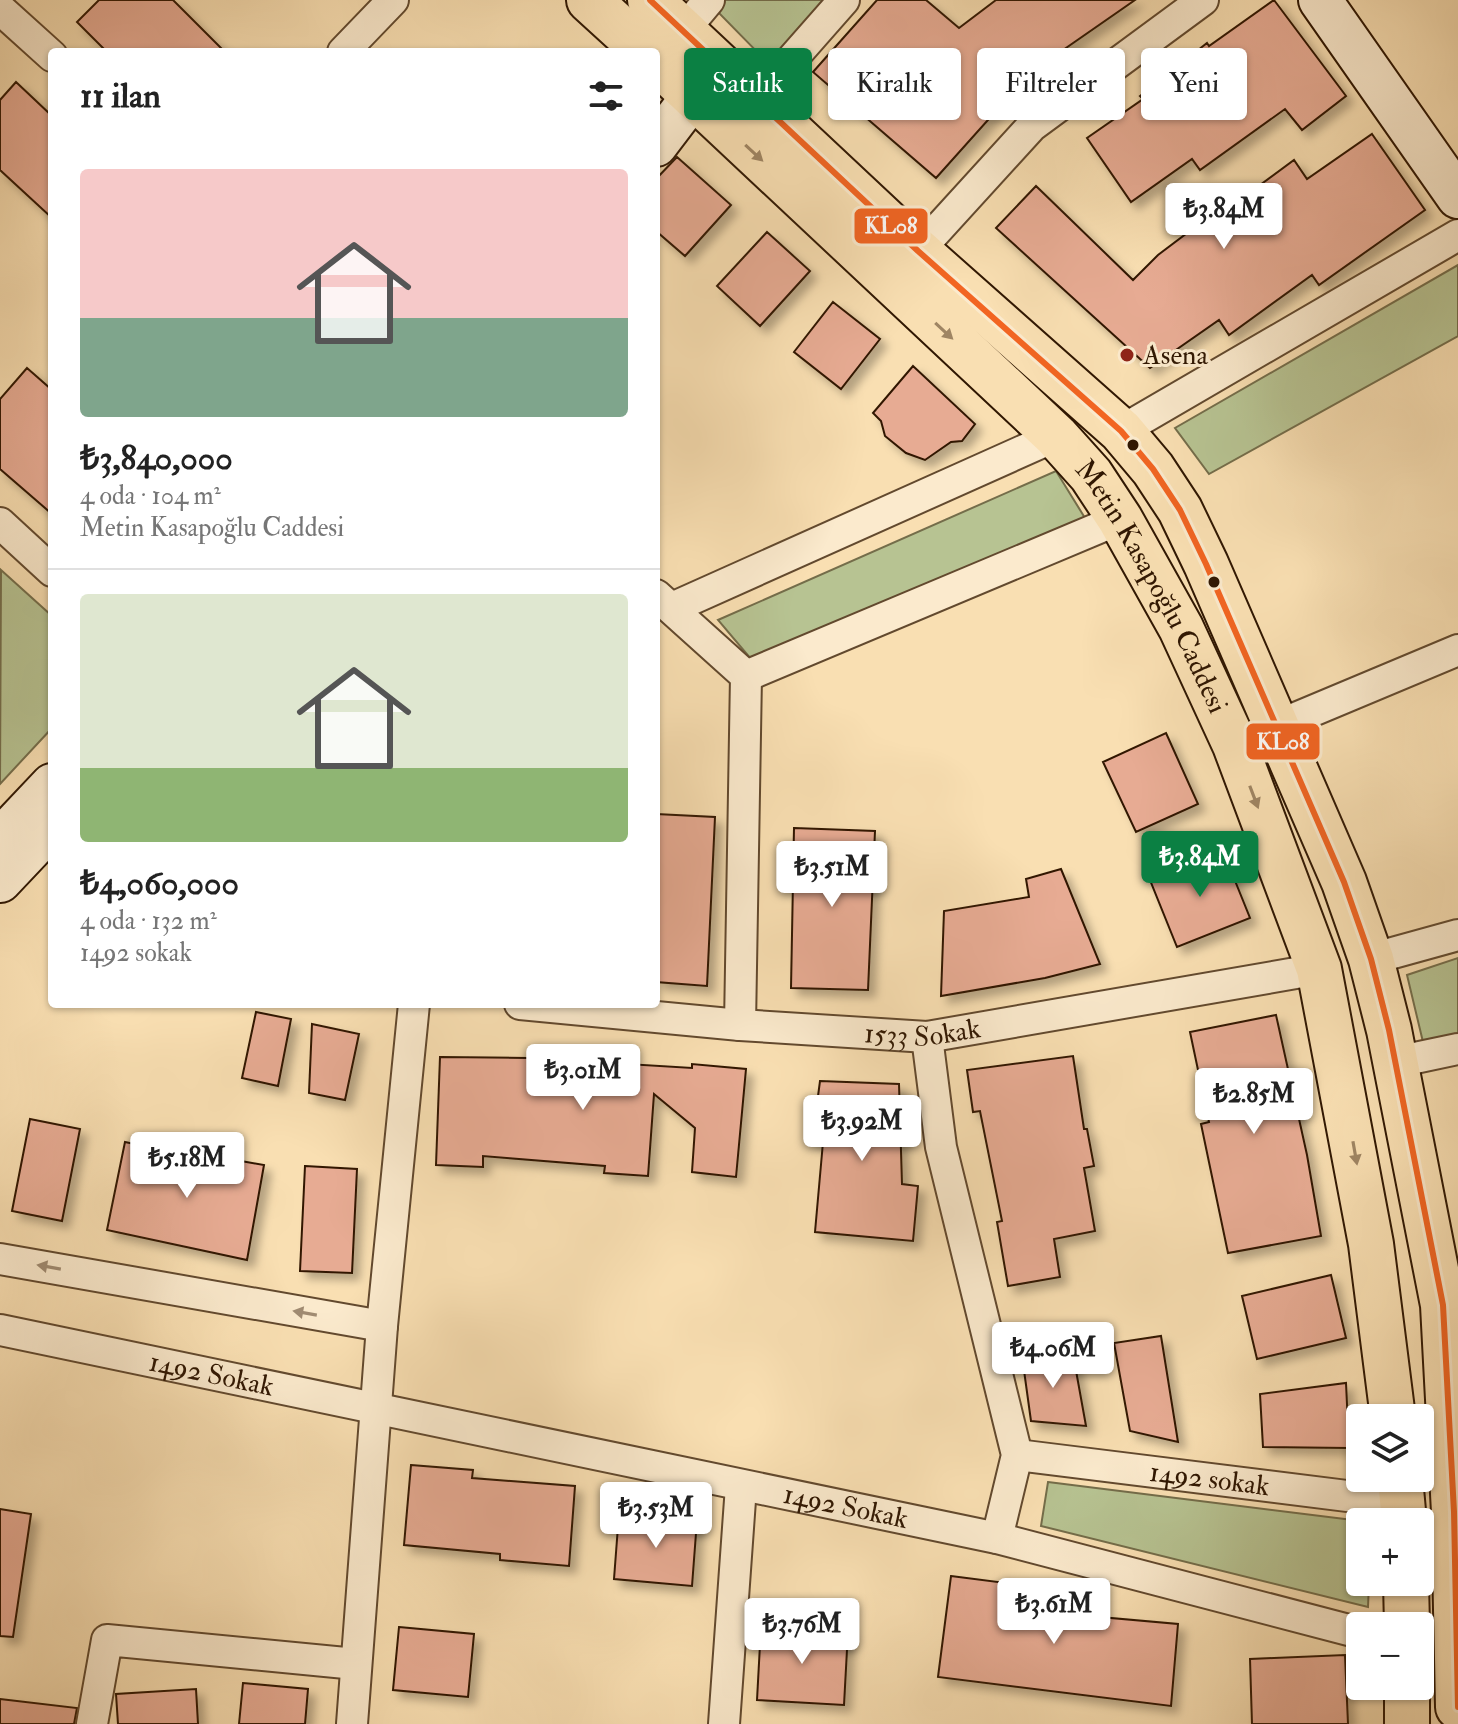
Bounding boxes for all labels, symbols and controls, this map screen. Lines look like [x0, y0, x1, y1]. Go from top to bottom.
chip: Satılık [684, 48, 812, 120]
chip: Kiralık [828, 48, 961, 120]
chip: Filtreler [977, 48, 1125, 120]
chip: Yeni [1141, 48, 1247, 120]
icon: filters [584, 74, 628, 118]
text: 11 ilan [80, 75, 161, 118]
one-way arrow [744, 144, 763, 162]
pin: ₺3.84M [1159, 183, 1289, 251]
text: ₺3.84M [1183, 193, 1265, 225]
line badge: KL08 [853, 207, 929, 245]
text: KL08 [865, 212, 918, 240]
icon: home [282, 221, 426, 365]
one-way arrow [934, 321, 953, 339]
place label: Asena [1142, 338, 1209, 373]
marker: Asena [1118, 346, 1136, 364]
text: ₺3,840,000 [80, 437, 233, 480]
unlabelled marker [1125, 437, 1141, 453]
street label: Metin Kasapoğlu Caddesi [1068, 452, 1235, 719]
text: 4 oda · 104 m² [80, 480, 221, 512]
text: Metin Kasapoğlu Caddesi [80, 512, 344, 544]
unlabelled marker [1206, 574, 1222, 590]
icon: home [282, 646, 426, 790]
line badge: KL08 [1245, 722, 1321, 761]
text: KL08 [1257, 728, 1310, 756]
one-way arrow [1248, 785, 1261, 809]
pin: ₺3.84M [1135, 831, 1265, 899]
pin: ₺3.51M [767, 841, 897, 909]
text: ₺3.84M [1159, 841, 1241, 873]
text: ₺3.51M [794, 851, 870, 883]
text: ₺4,060,000 [80, 862, 239, 905]
text: 4 oda · 132 m² [80, 905, 217, 937]
text: 1492 sokak [80, 937, 192, 969]
street label: 1533 Sokak [863, 1010, 984, 1055]
pin: ₺3.01M [518, 1044, 648, 1112]
text: ₺3.01M [544, 1054, 622, 1086]
pin: ₺2.85M [1189, 1068, 1319, 1136]
text: ₺2.85M [1213, 1078, 1295, 1110]
pin: ₺3.92M [797, 1095, 927, 1163]
text: ₺3.92M [821, 1105, 903, 1137]
pin: ₺5.18M [122, 1132, 252, 1200]
one-way arrow [1349, 1141, 1361, 1166]
text: ₺5.18M [148, 1142, 226, 1174]
one-way arrow [36, 1261, 61, 1273]
one-way arrow [293, 1306, 318, 1318]
pin: ₺4.06M [988, 1322, 1118, 1390]
text: ₺4.06M [1010, 1332, 1096, 1364]
street label: 1492 Sokak [146, 1344, 278, 1404]
map controls [1346, 1404, 1434, 1700]
button: layers [1346, 1404, 1434, 1492]
street label: 1492 sokak [1147, 1454, 1272, 1504]
street label: 1492 Sokak [780, 1476, 912, 1537]
pin: ₺3.53M [591, 1482, 721, 1550]
text: ₺3.53M [618, 1492, 694, 1524]
button: + [1346, 1508, 1434, 1596]
pin: ₺3.61M [989, 1578, 1119, 1646]
text: ₺3.61M [1015, 1588, 1093, 1620]
pin: ₺3.76M [737, 1598, 867, 1666]
text: ₺3.76M [762, 1608, 842, 1640]
button: − [1346, 1612, 1434, 1700]

